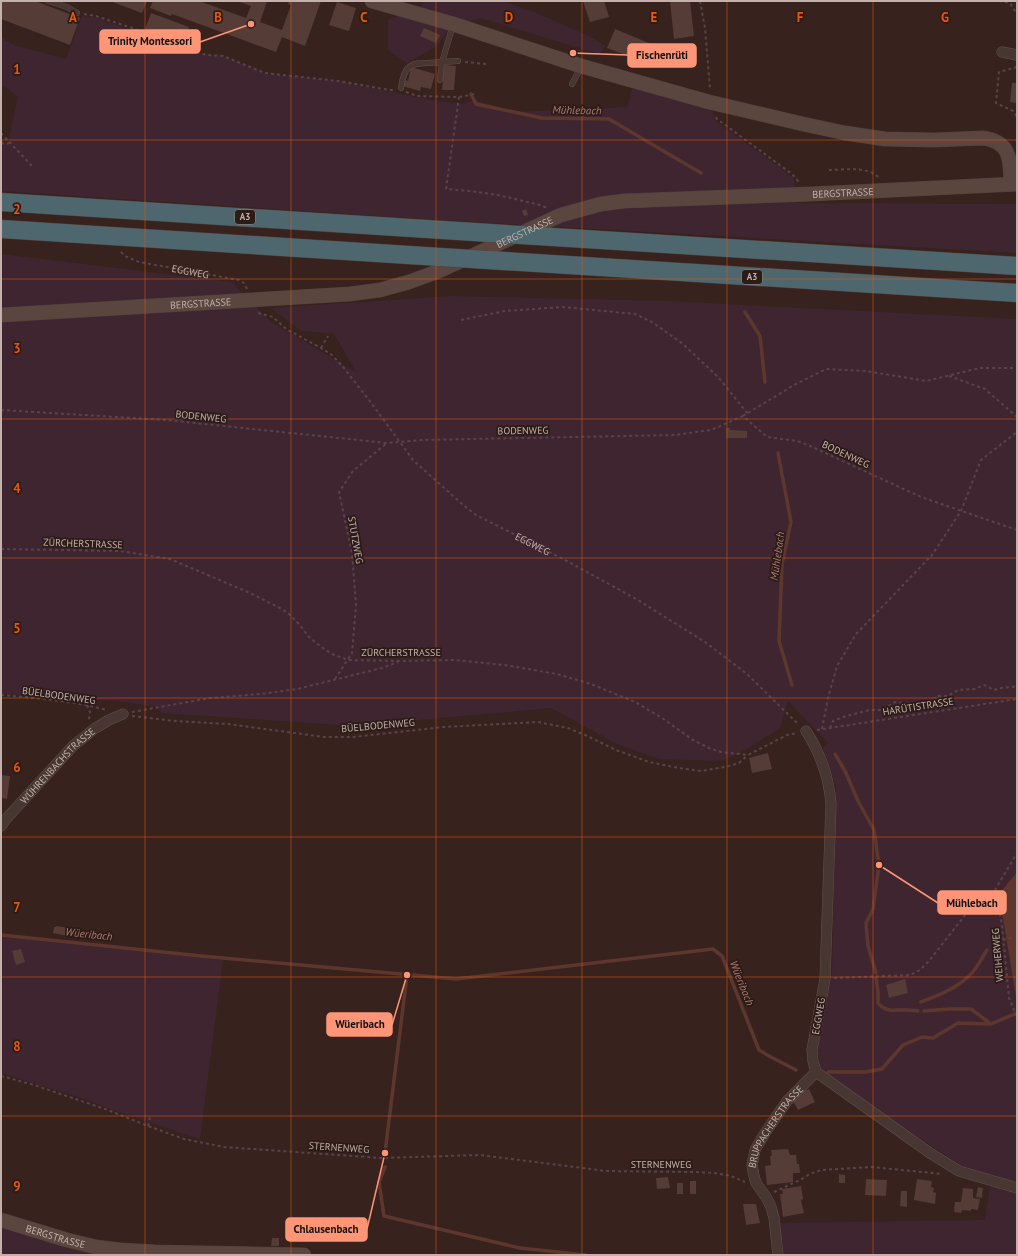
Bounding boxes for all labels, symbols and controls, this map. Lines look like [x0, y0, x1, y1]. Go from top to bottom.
text: A [69, 9, 77, 26]
text: B [214, 9, 222, 26]
text: C [360, 9, 368, 26]
text: D [505, 9, 513, 26]
text: E [651, 9, 658, 26]
text: F [797, 9, 804, 26]
text: G [941, 9, 949, 26]
callout: Trinity Montessori [100, 30, 200, 53]
text: Trinity Montessori [108, 34, 192, 48]
callout: Fischenrüti [628, 44, 696, 67]
text: Fischenrüti [636, 48, 688, 62]
text: 1 [13, 61, 21, 78]
water label: Mühlebach [552, 103, 602, 117]
street label: BERGSTRASSE [812, 185, 874, 201]
text: 2 [13, 201, 21, 218]
road number: A3 [235, 210, 255, 224]
street label: BERGSTRASSE [494, 214, 555, 251]
street label: EGGWEG [171, 262, 210, 281]
road number: A3 [742, 270, 762, 284]
street label: BERGSTRASSE [170, 295, 232, 312]
text: 3 [13, 340, 21, 357]
street label: BODENWEG [175, 407, 227, 426]
street label: BODENWEG [497, 424, 549, 437]
street label: BODENWEG [820, 438, 872, 471]
text: 4 [13, 480, 21, 497]
street label: STUTZWEG [345, 515, 366, 565]
street label: EGGWEG [513, 530, 552, 558]
water label: Mühlebach [767, 530, 787, 581]
street label: ZÜRCHERSTRASSE [43, 536, 123, 551]
text: 5 [13, 620, 21, 637]
street label: ZÜRCHERSTRASSE [361, 646, 441, 659]
street label: BÜELBODENWEG [21, 684, 96, 707]
street label: HARÜTISTRASSE [882, 694, 955, 719]
street label: BÜELBODENWEG [341, 716, 415, 735]
street label: WÜHRENBACHSTRASSE [17, 725, 98, 806]
text: 6 [13, 759, 21, 776]
callout: Mühlebach [938, 891, 1006, 914]
text: Mühlebach [946, 896, 998, 910]
text: 7 [13, 899, 21, 916]
water label: Wüeribach [65, 925, 113, 943]
street label: WEIHERWEG [989, 928, 1006, 982]
water label: Wüeribach [727, 958, 757, 1008]
street label: EGGWEG [809, 997, 828, 1036]
callout: Wüeribach [327, 1013, 392, 1036]
text: Wüeribach [335, 1017, 385, 1031]
text: 8 [13, 1038, 21, 1055]
street label: BRUPPACHERSTRASSE [746, 1083, 806, 1169]
street label: STERNENWEG [308, 1139, 370, 1156]
street label: STERNENWEG [631, 1158, 691, 1171]
text: 9 [13, 1178, 21, 1195]
callout: Chlausenbach [286, 1218, 367, 1241]
street label: BERGSTRASSE [24, 1222, 87, 1251]
text: Chlausenbach [293, 1222, 359, 1236]

